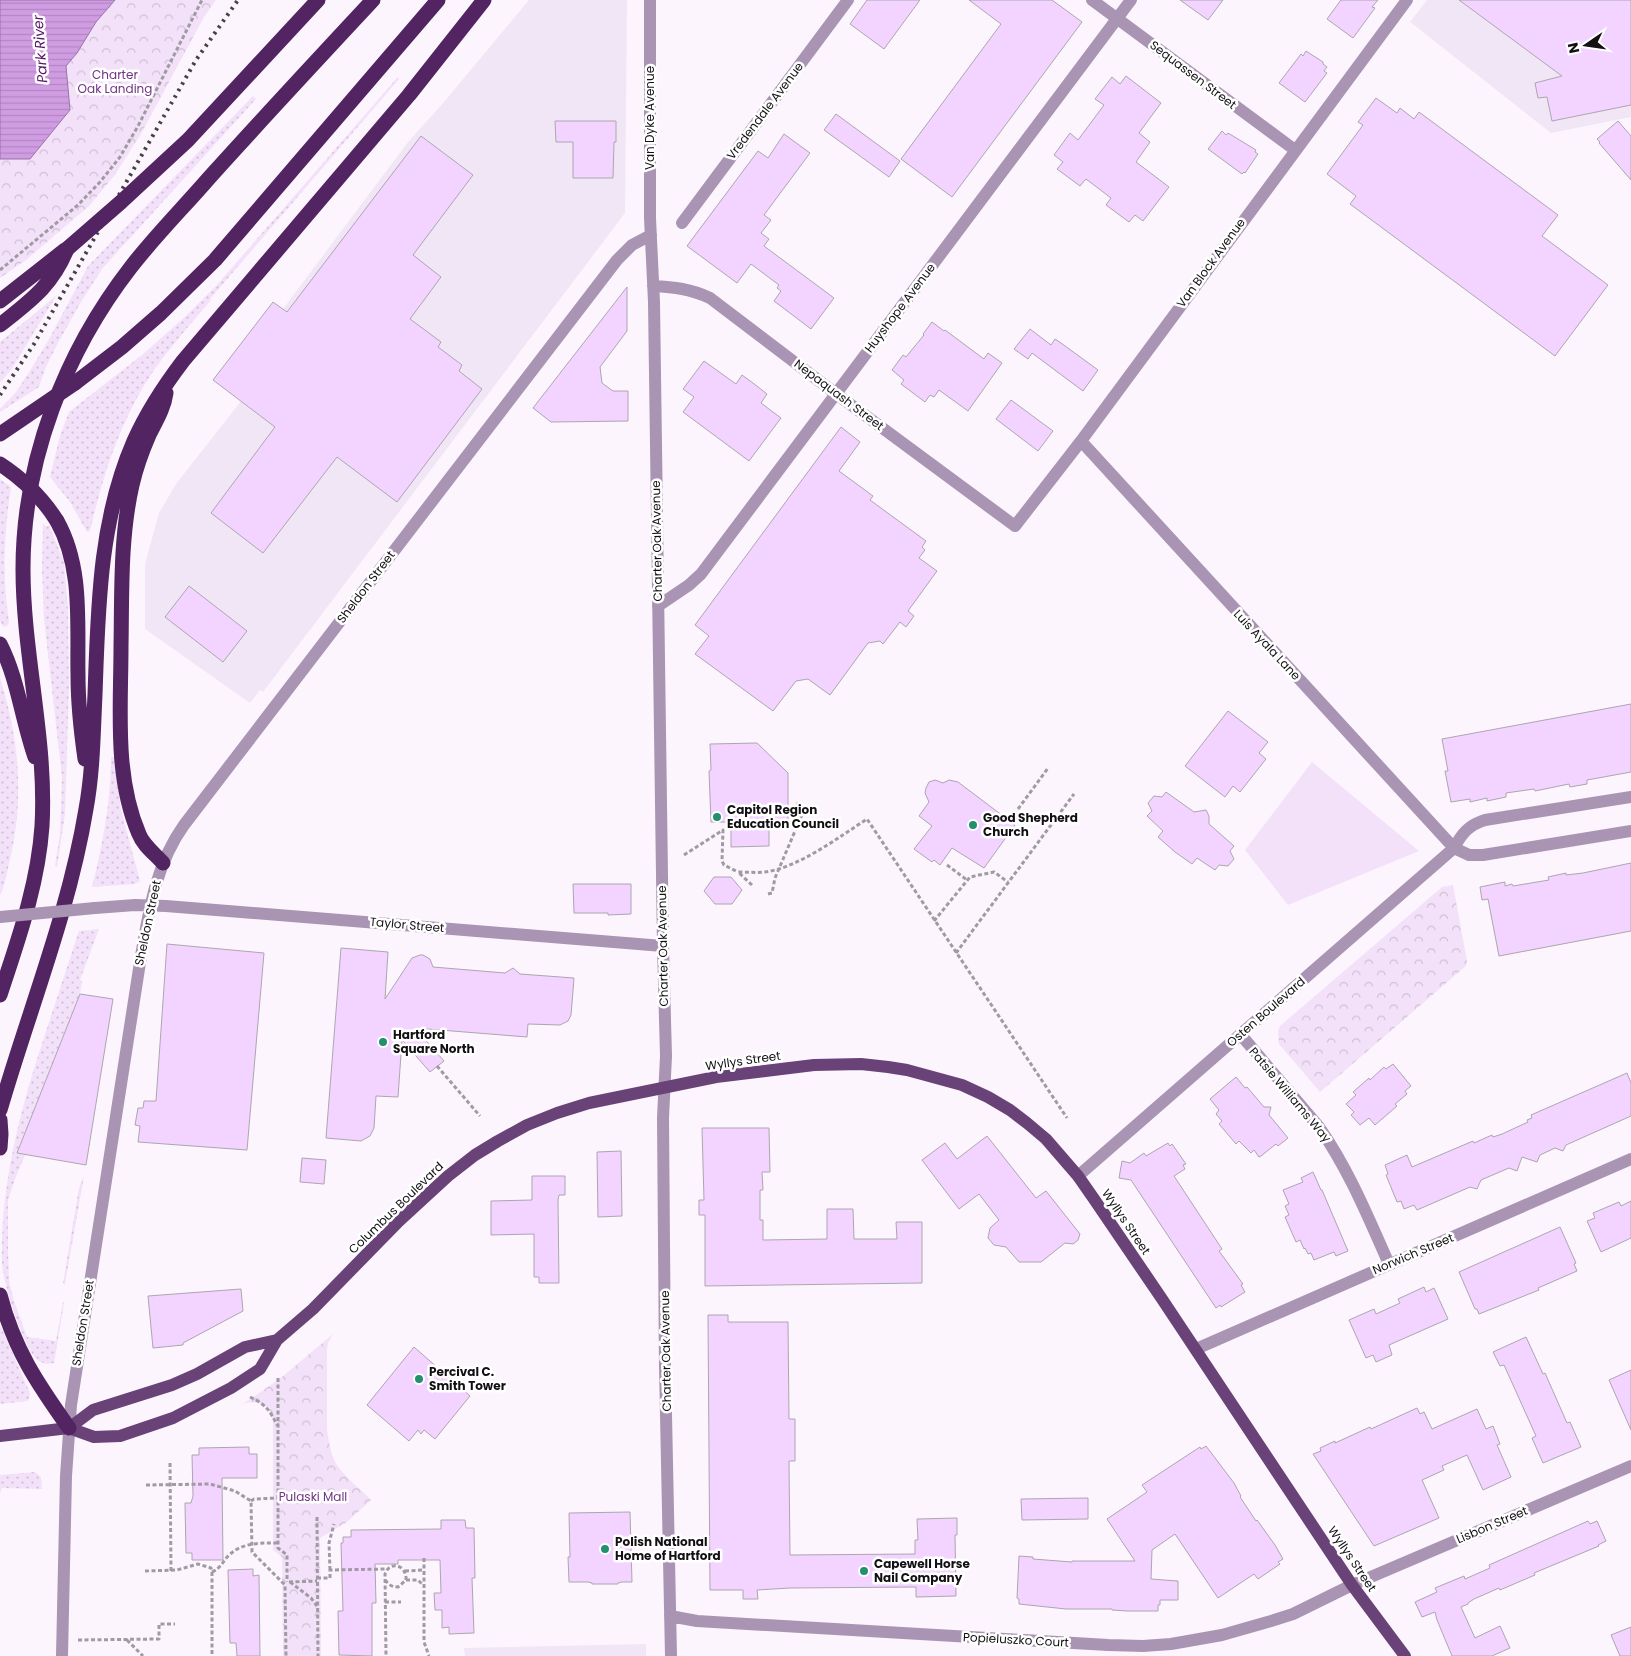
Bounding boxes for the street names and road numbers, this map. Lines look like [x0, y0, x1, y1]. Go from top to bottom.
street label: Sequassen Street [1147, 36, 1240, 113]
street label: Vredendale Avenue [722, 58, 807, 163]
street label: Van Dyke Avenue [641, 66, 658, 170]
street label: Van Block Avenue [1172, 214, 1249, 311]
street label: Huyshope Avenue [860, 259, 939, 356]
street label: Nepaquash Street [791, 355, 888, 434]
street label: Charter Oak Avenue [647, 480, 666, 602]
street label: Sheldon Street [333, 547, 399, 627]
street label: Luis Ayala Lane [1230, 606, 1305, 684]
street label: Sheldon Street [130, 879, 165, 967]
street label: Charter Oak Avenue [653, 885, 672, 1007]
street label: Taylor Street [369, 913, 445, 936]
street label: Osten Boulevard [1223, 973, 1309, 1050]
street label: Patsie Williams Way [1246, 1044, 1335, 1146]
street label: Wyllys Street [704, 1047, 782, 1074]
street label: Columbus Boulevard [345, 1158, 447, 1257]
street label: Wyllys Street [1098, 1186, 1155, 1258]
street label: Norwich Street [1370, 1229, 1456, 1278]
street label: Sheldon Street [67, 1279, 98, 1367]
street label: Charter Oak Avenue [656, 1290, 675, 1412]
street label: Lisbon Street [1453, 1502, 1530, 1547]
street label: Wyllys Street [1324, 1523, 1381, 1595]
street label: Popieluszko Court [963, 1628, 1069, 1651]

